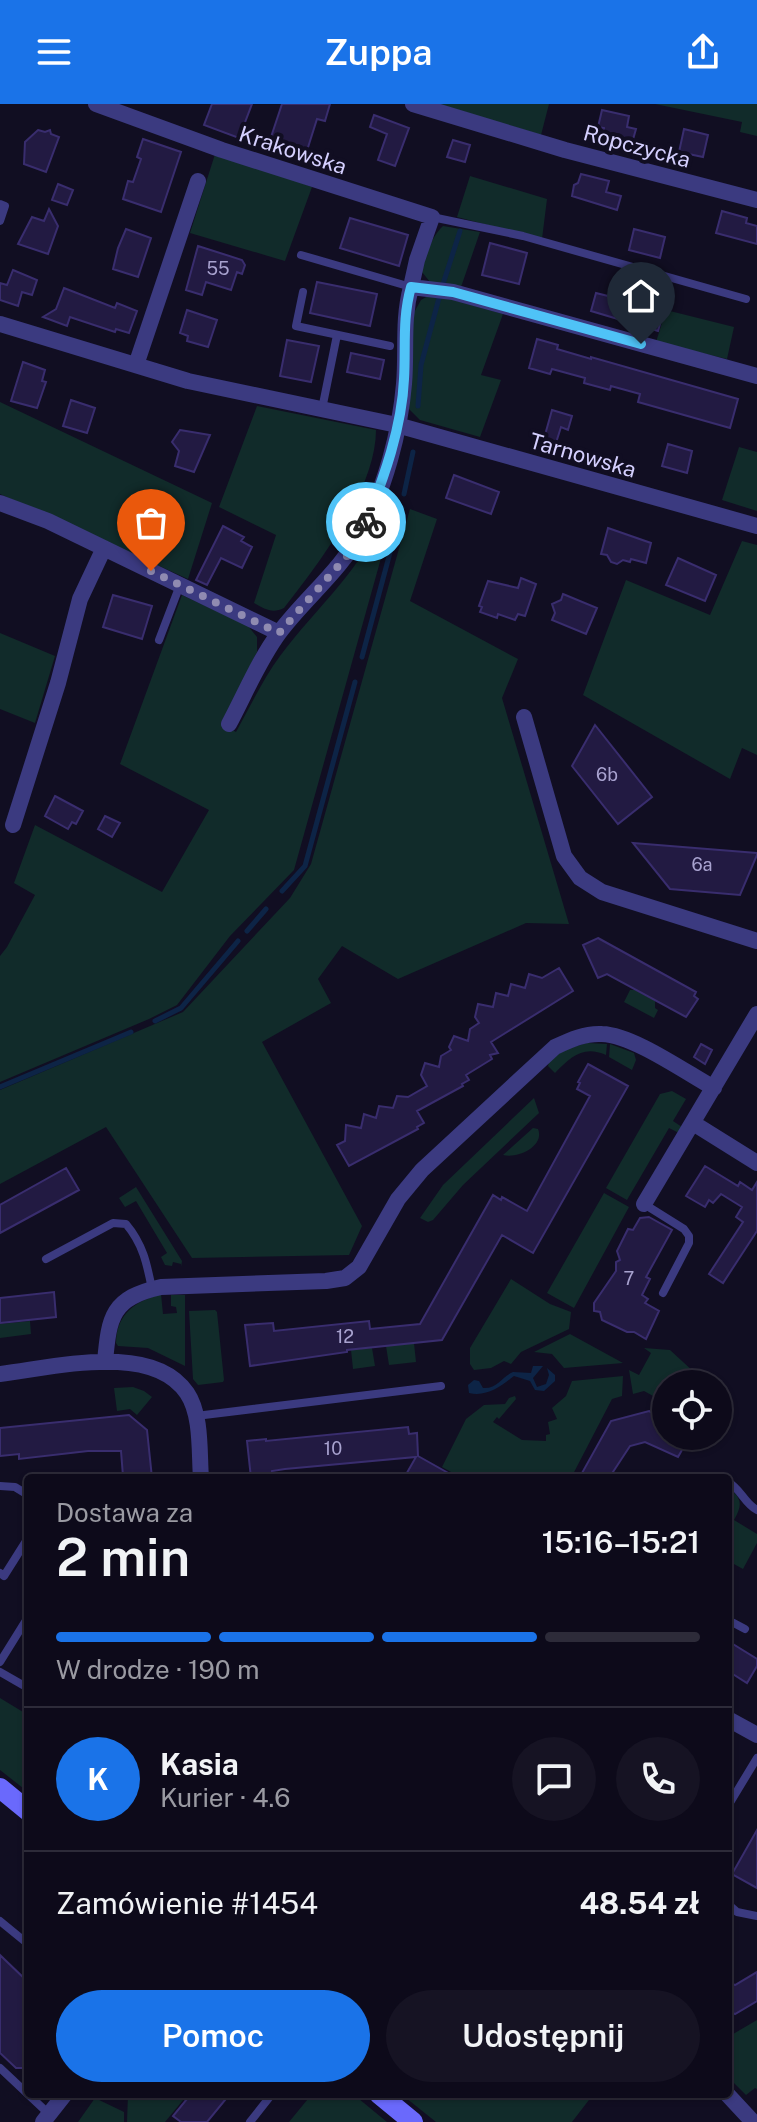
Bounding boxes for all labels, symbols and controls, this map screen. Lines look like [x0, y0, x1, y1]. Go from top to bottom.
icon: menu [32, 30, 76, 74]
icon: share [681, 30, 725, 74]
text: Zuppa [324, 31, 433, 73]
street label: Ropczycka [581, 119, 693, 173]
street label: Krakowska [236, 120, 350, 180]
house number: 55 [206, 258, 230, 279]
pin [607, 262, 675, 344]
icon: home [619, 274, 663, 318]
street label: Tarnowska [527, 427, 639, 483]
courier [326, 482, 406, 562]
pin [117, 489, 185, 571]
icon: bike [344, 500, 388, 544]
icon: bag [129, 501, 173, 545]
house number: 6b [596, 764, 618, 785]
house number: 6a [691, 854, 713, 875]
house number: 7 [624, 1268, 634, 1289]
house number: 12 [336, 1326, 354, 1347]
map controls [652, 1370, 732, 1450]
button: locate [652, 1370, 732, 1450]
house number: 10 [324, 1438, 342, 1459]
text: Dostawa za [56, 1497, 193, 1528]
text: 15:16–15:21 [542, 1524, 700, 1560]
text: 2 min [56, 1527, 190, 1588]
text: W drodze · 190 m [56, 1654, 259, 1685]
button: chat [512, 1737, 596, 1821]
button: phone [616, 1737, 700, 1821]
text: Kasia [160, 1746, 239, 1782]
text: K [87, 1761, 109, 1797]
text: Kurier · 4.6 [160, 1782, 291, 1813]
text: Zamówienie #1454 [56, 1885, 318, 1921]
text: 48.54 zł [579, 1885, 700, 1921]
button: Pomoc [56, 1990, 370, 2082]
button: Udostępnij [386, 1990, 700, 2082]

